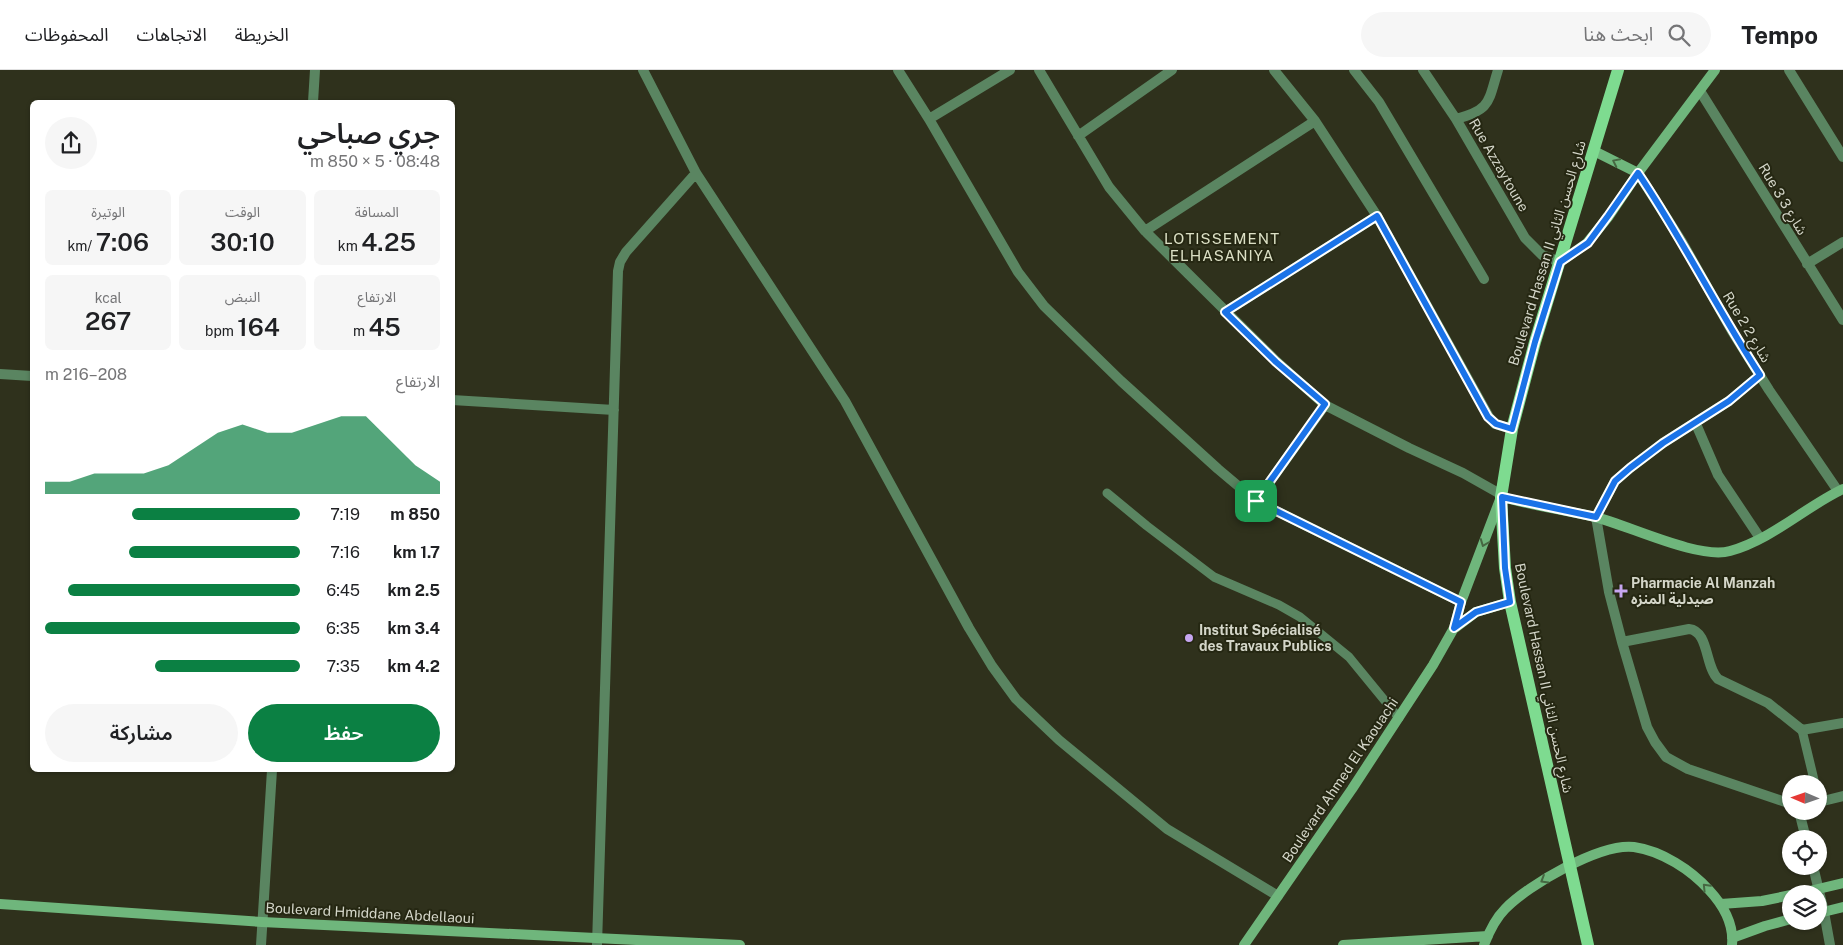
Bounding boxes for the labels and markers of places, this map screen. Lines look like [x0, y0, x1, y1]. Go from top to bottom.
pin [1235, 480, 1277, 522]
place label: Pharmacie Al Manzah صيدلية المنزه [1631, 575, 1775, 608]
marker: Pharmacie Al Manzah صيدلية المنزه [1615, 585, 1627, 597]
place label: Institut Spécialisé des Travaux Publics [1199, 622, 1332, 654]
marker: Institut Spécialisé des Travaux Publics [1183, 632, 1195, 644]

